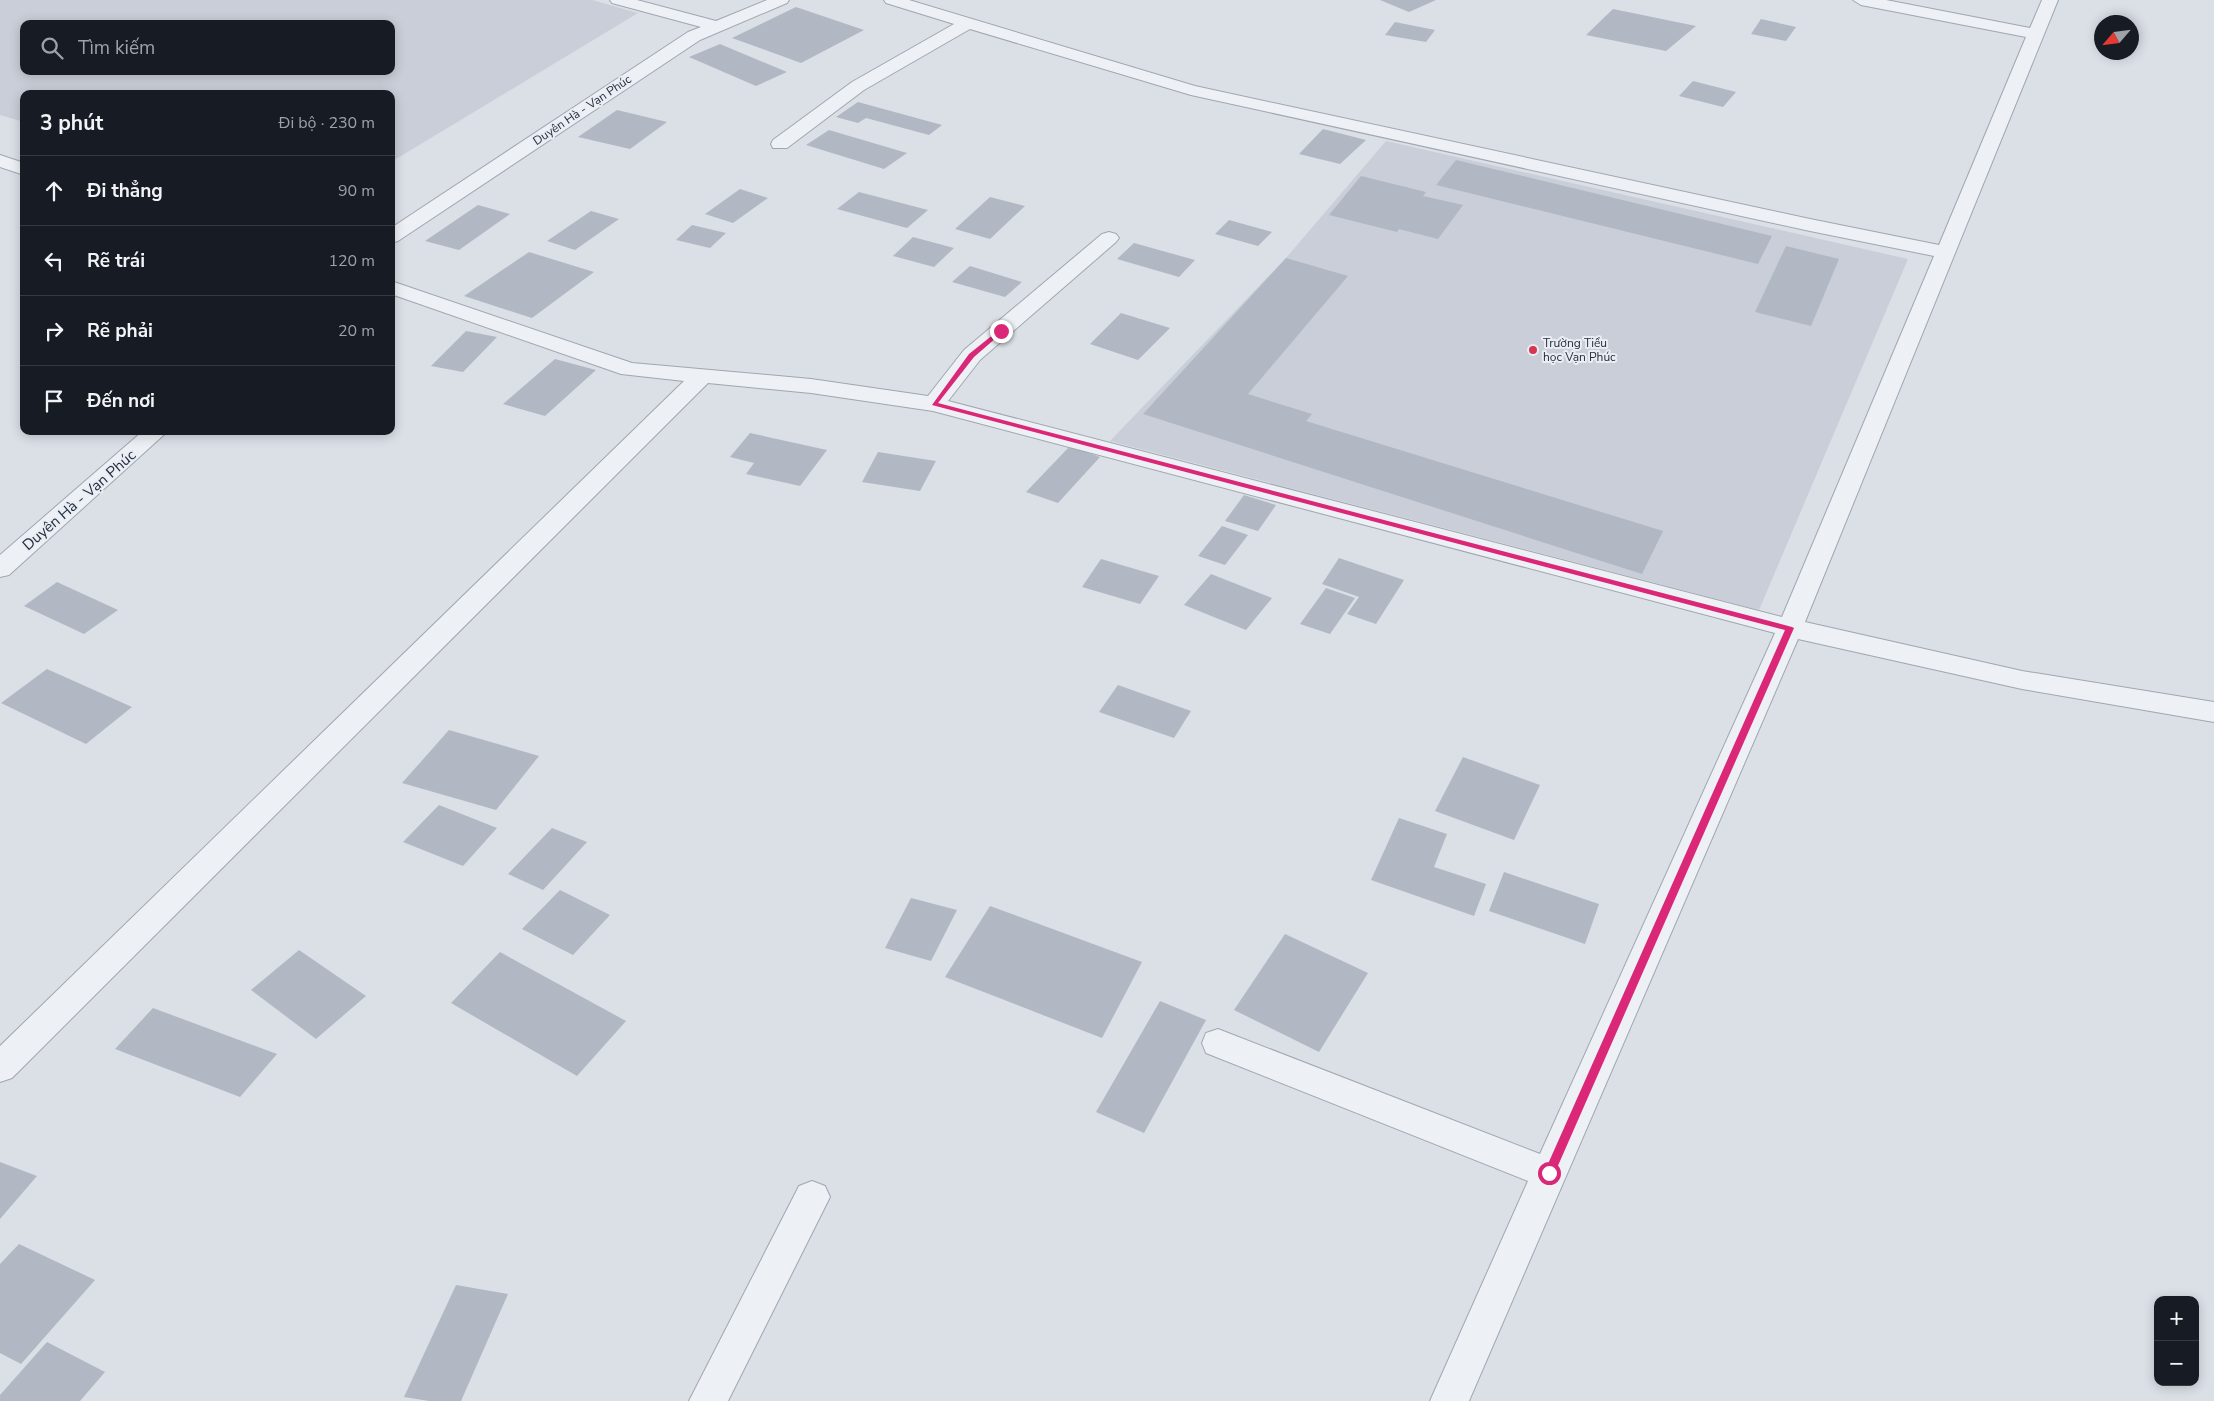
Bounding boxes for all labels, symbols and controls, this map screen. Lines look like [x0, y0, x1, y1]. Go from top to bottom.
north arrow [2094, 15, 2139, 60]
search box [20, 20, 395, 75]
icon: search [38, 34, 66, 62]
text: Tìm kiếm [78, 35, 155, 61]
street label: Duyên Hà - Vạn Phúc [530, 71, 635, 149]
text: 3 phút [40, 109, 103, 137]
text: Đi bộ · 230 m [279, 112, 375, 134]
icon: ahead [40, 177, 68, 205]
text: Đi thẳng [87, 178, 163, 204]
text: 90 m [338, 180, 375, 202]
icon: left [40, 247, 68, 275]
text: Rẽ trái [87, 248, 145, 274]
text: 120 m [328, 250, 375, 272]
icon: right [40, 317, 68, 345]
text: Rẽ phải [87, 318, 153, 344]
text: 20 m [338, 320, 375, 342]
route end [990, 320, 1013, 343]
place label: Trường Tiểu học Vạn Phúc [1543, 335, 1616, 365]
marker: Trường Tiểu học Vạn Phúc [1527, 344, 1539, 356]
icon: arrive [40, 387, 68, 415]
text: Đến nơi [87, 388, 155, 414]
street label: Duyên Hà - Vạn Phúc [18, 445, 140, 555]
route start [1538, 1162, 1561, 1185]
map controls [2154, 1296, 2199, 1386]
button: + [2154, 1296, 2199, 1341]
button: − [2154, 1341, 2199, 1386]

